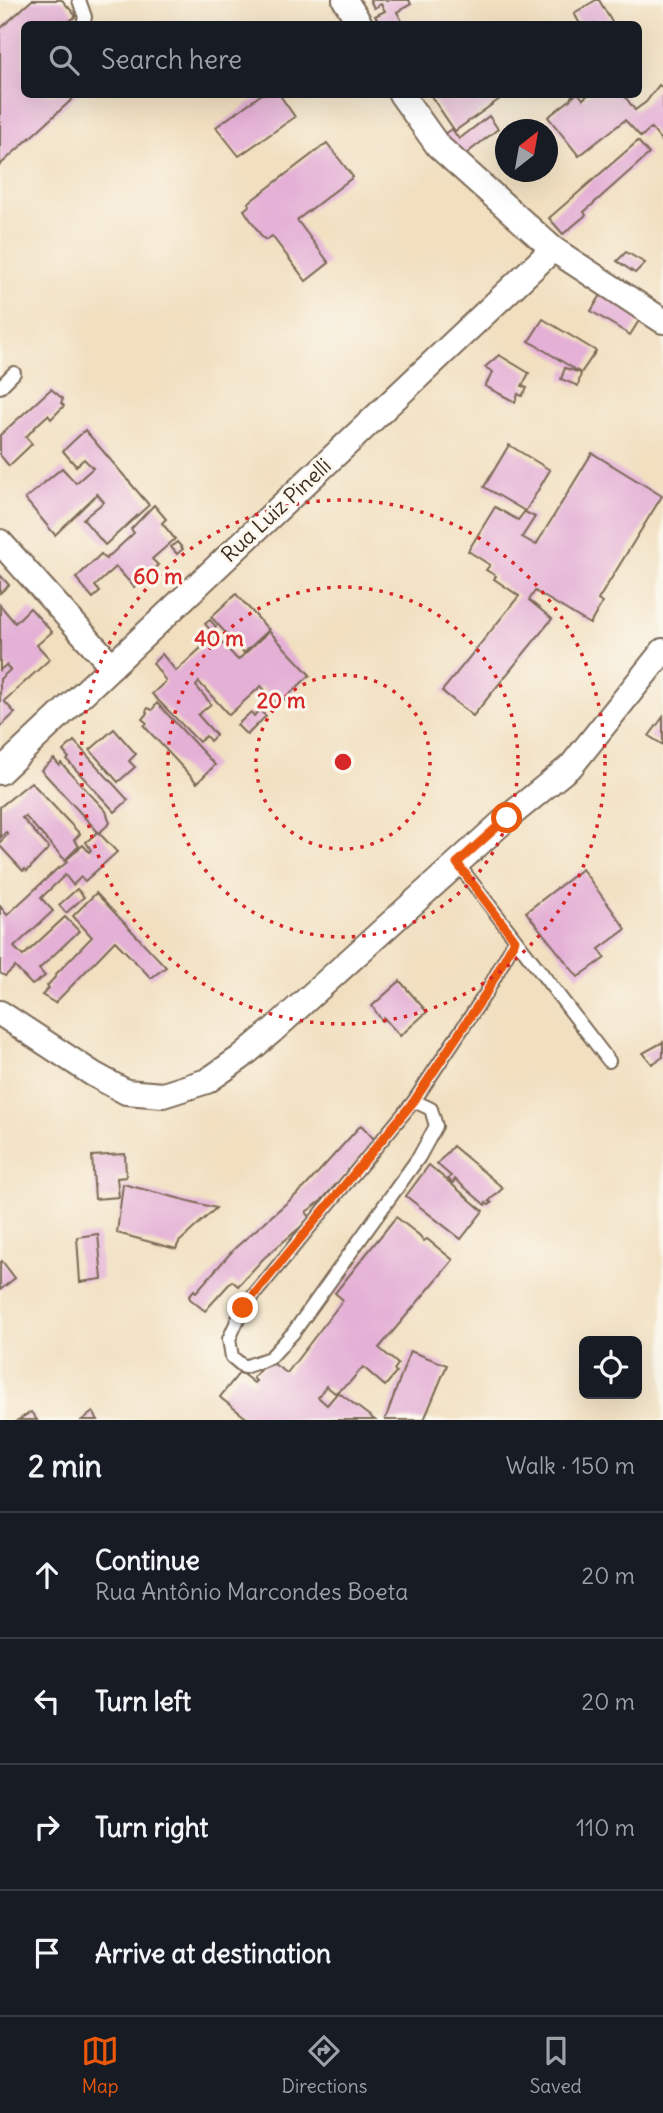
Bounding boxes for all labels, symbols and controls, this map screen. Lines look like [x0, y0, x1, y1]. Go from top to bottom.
search box [21, 21, 642, 98]
icon: search [45, 41, 83, 79]
text: Search here [101, 43, 242, 76]
north arrow [495, 119, 558, 182]
street label: Rua Luiz Pinelli [215, 452, 337, 568]
text: 60 m [133, 563, 183, 590]
text: 40 m [194, 625, 244, 652]
text: 20 m [257, 687, 306, 714]
centre of rings [331, 750, 355, 774]
route start [491, 802, 522, 833]
route end [227, 1292, 258, 1323]
map controls [579, 1336, 642, 1399]
button: locate [579, 1336, 642, 1399]
text: 2 min [28, 1447, 102, 1485]
text: Walk · 150 m [506, 1451, 635, 1480]
text: Continue [95, 1544, 200, 1577]
icon: ahead [28, 1556, 66, 1594]
text: 20 m [582, 1561, 635, 1590]
text: Rua Antônio Marcondes Boeta [95, 1577, 408, 1606]
icon: left [28, 1682, 66, 1720]
text: Turn left [95, 1685, 191, 1718]
text: 20 m [582, 1687, 635, 1716]
icon: right [28, 1808, 66, 1846]
text: Turn right [95, 1811, 208, 1844]
text: 110 m [576, 1813, 635, 1842]
icon: arrive [28, 1934, 66, 1972]
text: Arrive at destination [95, 1937, 331, 1970]
tab: Map [81, 2032, 119, 2098]
tab: Directions [282, 2032, 367, 2098]
tab: Saved [530, 2032, 582, 2098]

